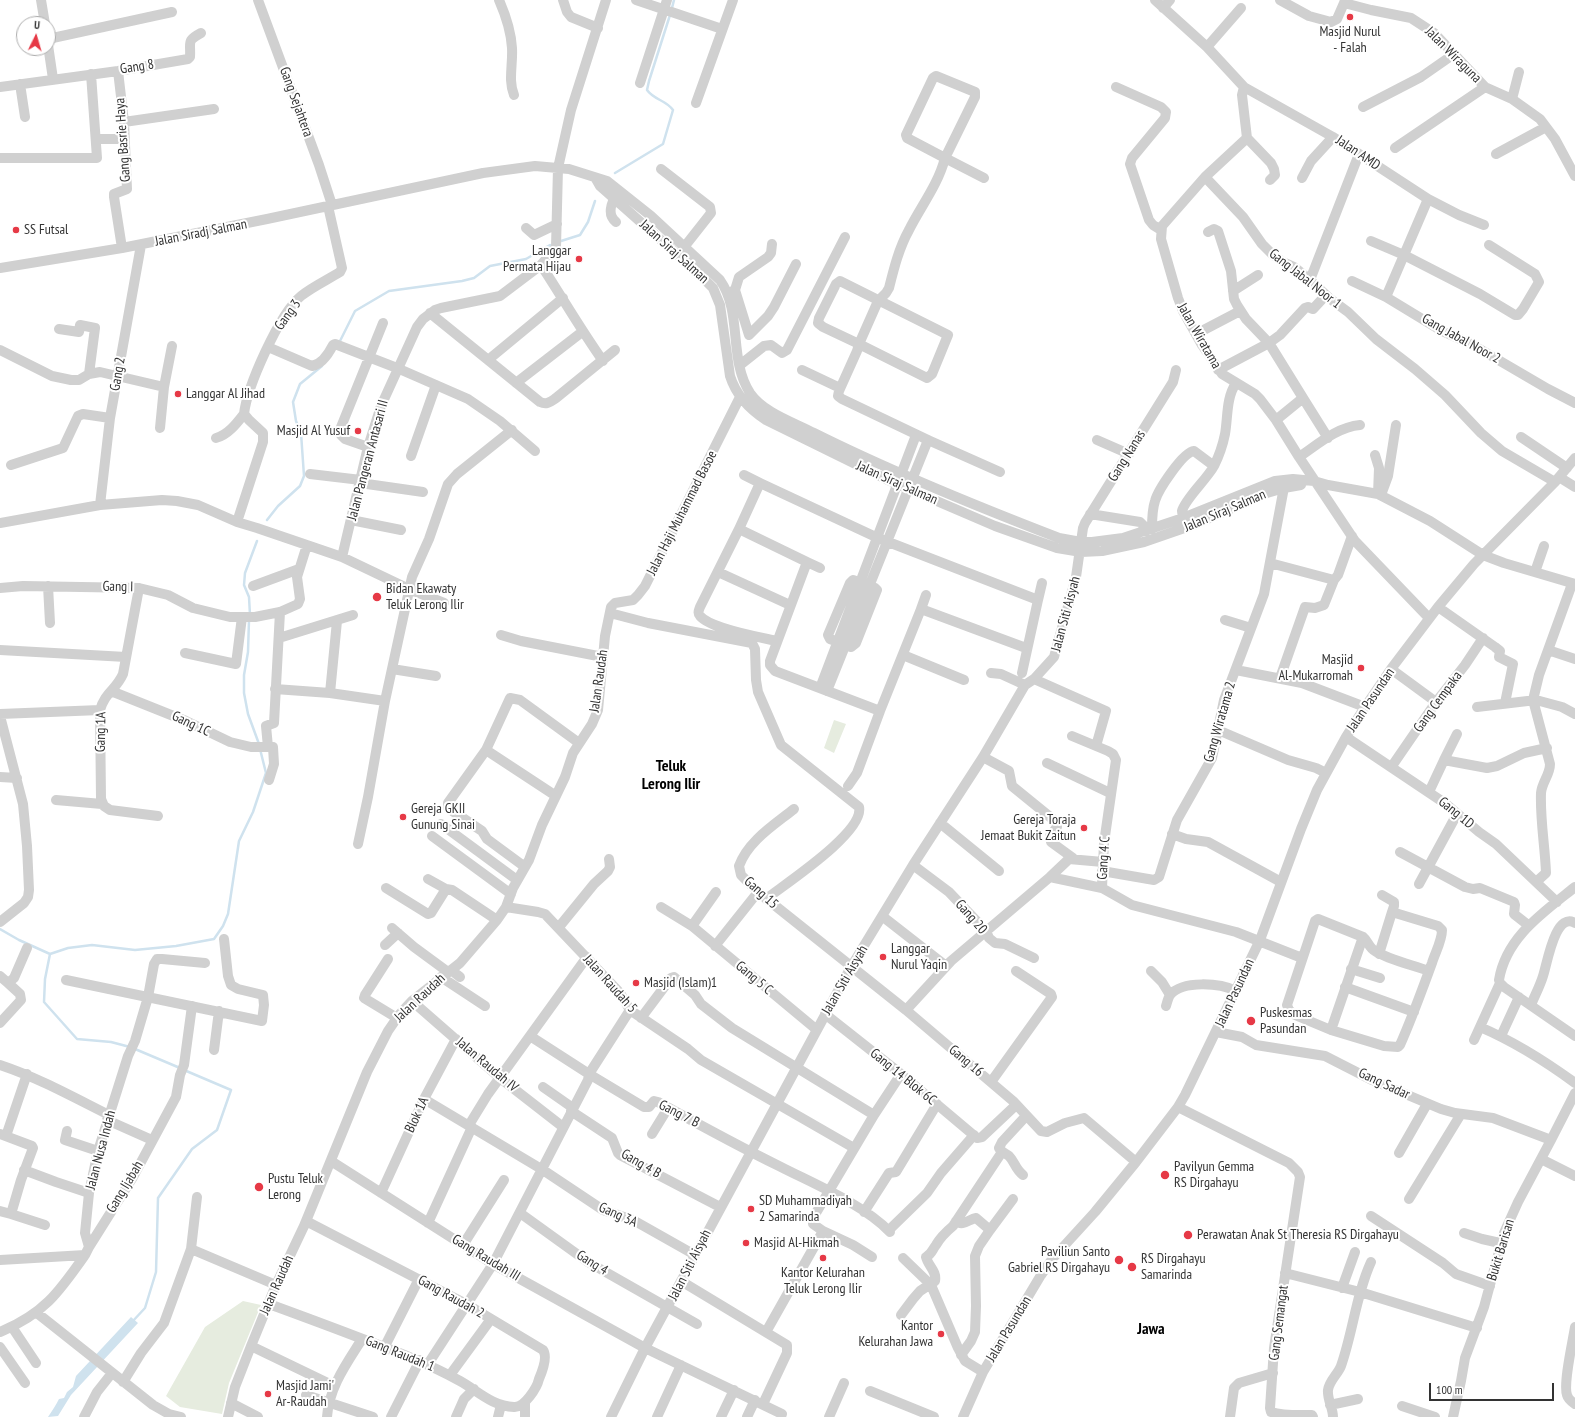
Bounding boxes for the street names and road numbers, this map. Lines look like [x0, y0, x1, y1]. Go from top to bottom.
street label: Jalan Wiraguna [1421, 23, 1485, 87]
street label: Gang 8 [119, 56, 155, 78]
street label: Gang Sejahtera [276, 65, 316, 139]
street label: Gang Basrie Haya [112, 97, 134, 183]
street label: Jalan AMD [1333, 132, 1383, 174]
street label: Jalan Siradj Salman [154, 216, 248, 250]
street label: Jalan Siraj Salman [636, 217, 712, 287]
street label: Gang Jabal Noor 1 [1265, 246, 1345, 312]
street label: Gang 3 [271, 296, 305, 334]
street label: Jalan Wiratama [1173, 300, 1225, 372]
street label: Gang Jabal Noor 2 [1419, 311, 1503, 367]
street label: Gang 2 [107, 356, 129, 392]
street label: Jalan Pangeran Antasari II [344, 398, 392, 522]
street label: Gang Nanas [1105, 427, 1149, 485]
street label: Jalan Haji Muhammad Basoe [643, 448, 721, 578]
street label: Jalan Siraj Salman [854, 458, 940, 508]
street label: Jalan Siraj Salman [1182, 486, 1268, 536]
street label: Jalan Siti Aisyah [1048, 575, 1084, 653]
street label: Gang I [102, 578, 134, 596]
street label: Jalan Raudah [586, 649, 612, 713]
street label: Jalan Pasundan [1344, 665, 1398, 735]
street label: Gang Cempaka [1410, 668, 1466, 736]
street label: Gang Wiratama 2 [1200, 680, 1240, 764]
street label: Gang 1C [169, 708, 213, 740]
street label: Gang 1A [92, 712, 110, 752]
street label: Gang 1D [1435, 793, 1477, 833]
street label: Gang 4 C [1094, 836, 1114, 880]
street label: Gang 15 [740, 873, 782, 913]
street label: Gang 20 [951, 896, 991, 938]
street label: Jalan Siti Aisyah [818, 942, 872, 1018]
street label: Jalan Raudah 5 [580, 951, 640, 1017]
street label: Jalan Pasundan [1212, 956, 1258, 1030]
street label: Gang 5 C [732, 958, 776, 998]
street label: Jalan Raudah [391, 970, 449, 1026]
street label: Jalan Raudah IV [453, 1034, 521, 1096]
street label: Gang 16 [945, 1042, 987, 1080]
street label: Gang 14 Blok 6C [867, 1045, 939, 1109]
street label: Gang Sadar [1356, 1065, 1412, 1103]
street label: Blok 1A [402, 1095, 432, 1135]
street label: Gang 7 B [656, 1097, 702, 1131]
street label: Jalan Nusa Indah [82, 1109, 120, 1191]
street label: Gang 4 B [618, 1146, 664, 1182]
street label: Gang Ijabah [103, 1158, 147, 1216]
street label: Gang 3A [596, 1199, 640, 1231]
street label: Bukit Barisan [1484, 1217, 1518, 1283]
street label: Jalan Siti Aisyah [665, 1227, 715, 1303]
street label: Gang Raudah III [449, 1231, 523, 1285]
street label: Gang 4 [573, 1247, 611, 1279]
street label: Jalan Raudah [256, 1253, 298, 1317]
street label: Gang Raudah 2 [415, 1272, 487, 1322]
street label: Gang Semangat [1266, 1284, 1292, 1362]
street label: Jalan Pasundan [983, 1293, 1035, 1365]
street label: Gang Raudah 1 [363, 1333, 437, 1375]

